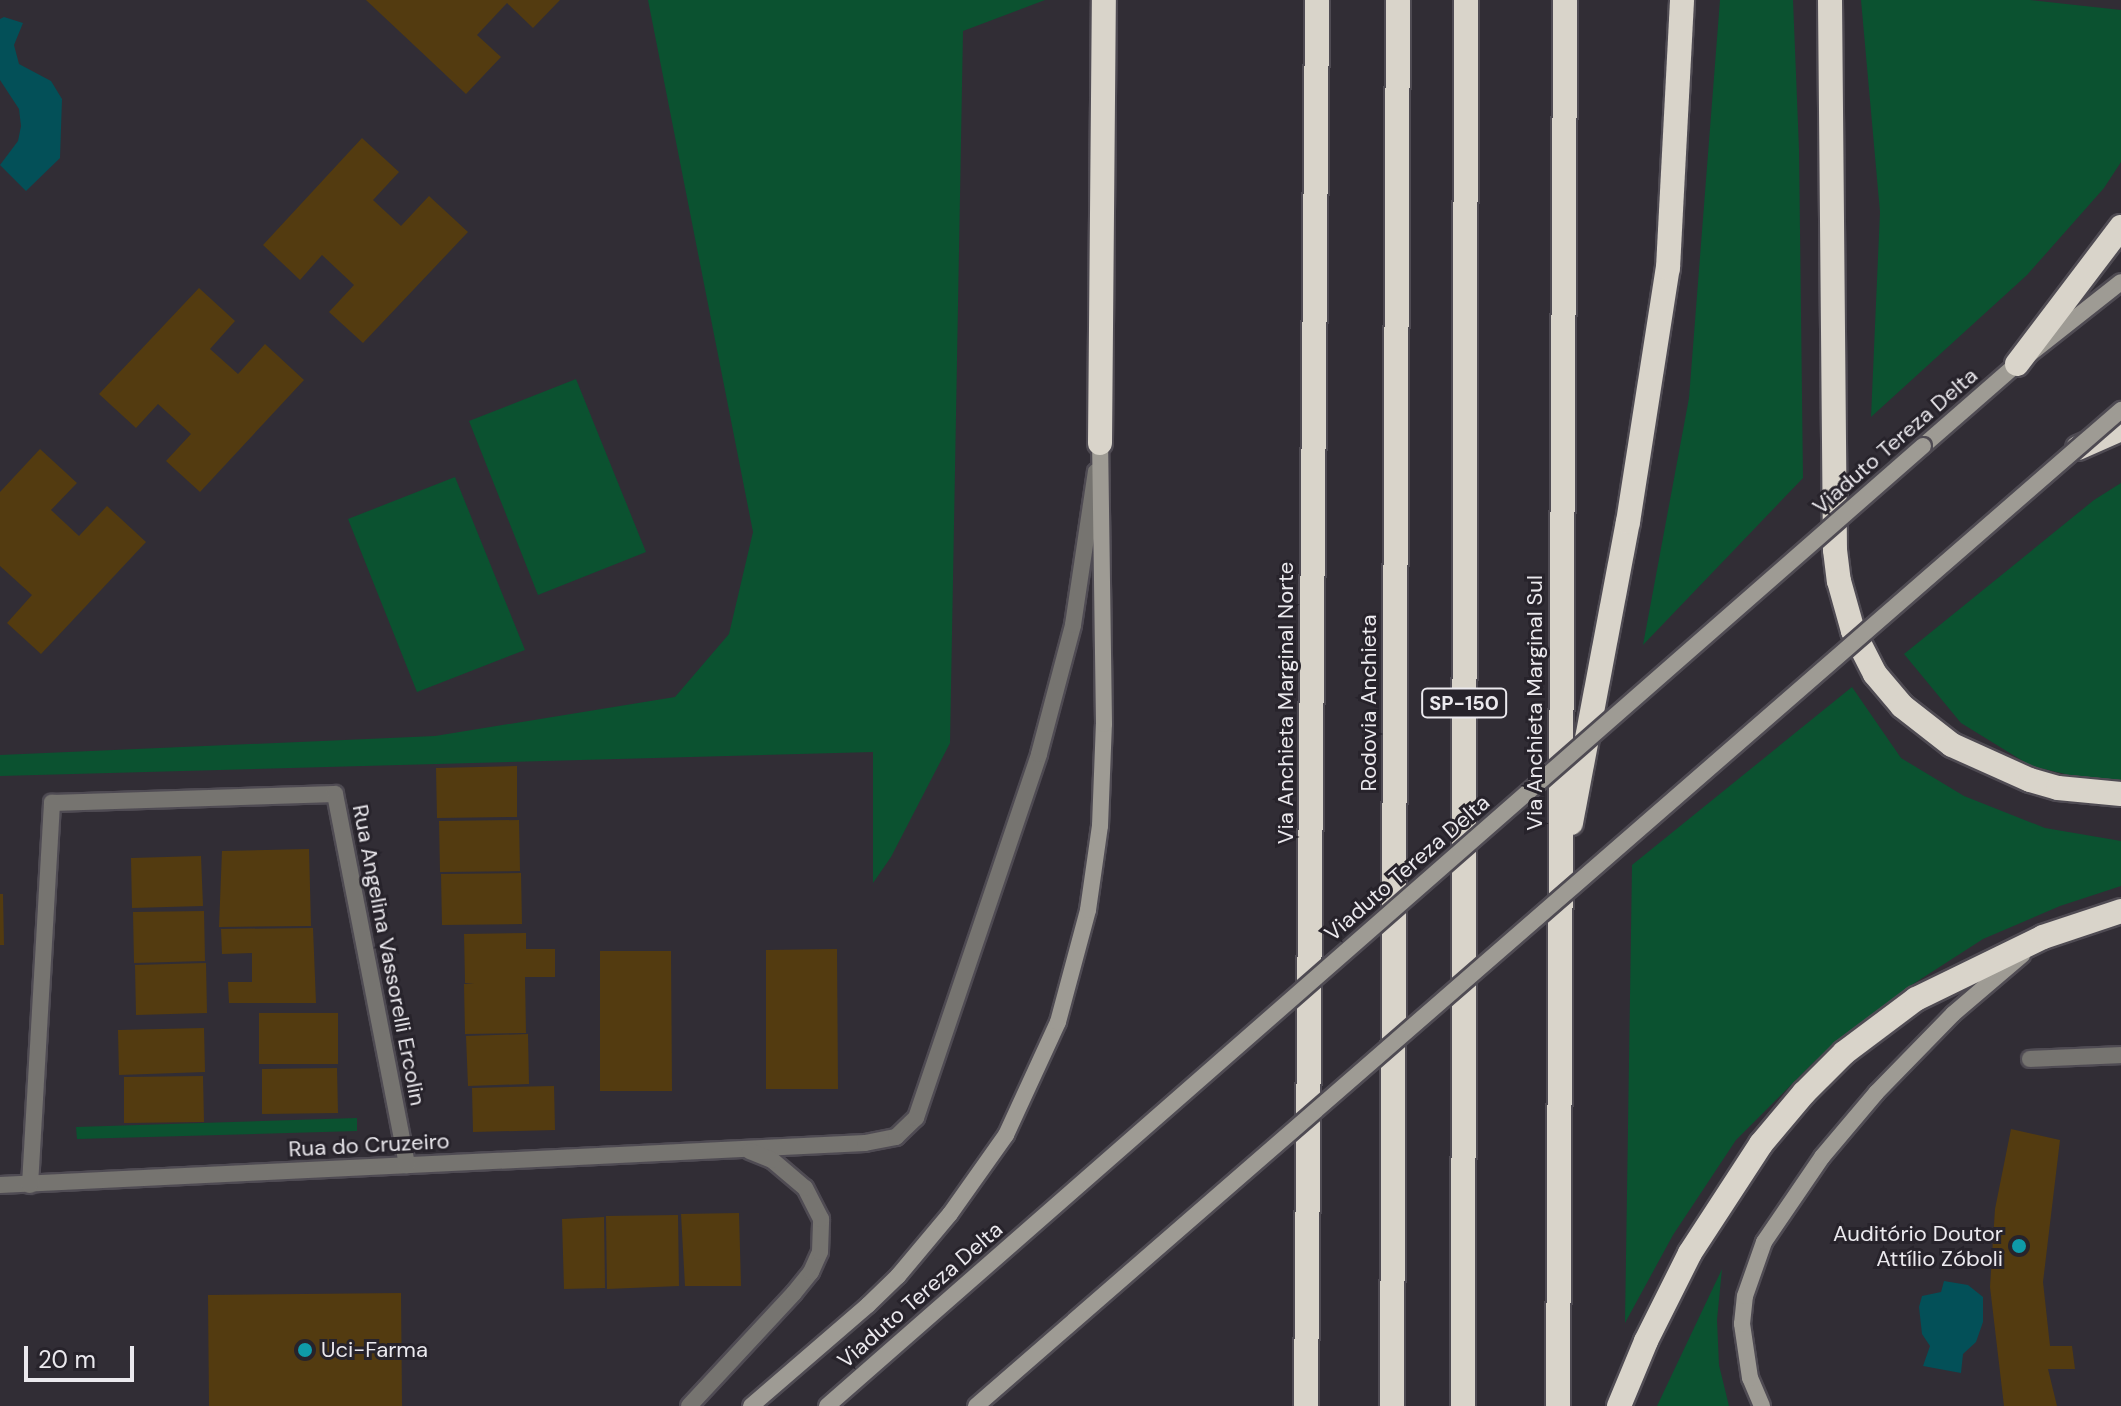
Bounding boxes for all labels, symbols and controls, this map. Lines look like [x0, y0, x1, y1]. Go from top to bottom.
street label: Viaduto Tereza Delta [1807, 362, 1983, 520]
street label: Via Anchieta Marginal Norte [1273, 562, 1299, 844]
street label: Via Anchieta Marginal Sul [1522, 575, 1548, 831]
street label: Rodovia Anchieta [1356, 615, 1382, 791]
road number: SP-150 [1420, 687, 1508, 719]
street label: Viaduto Tereza Delta [1319, 789, 1495, 947]
street label: Rua Angelina Vassorelli Ercolin [347, 802, 431, 1108]
street label: Rua do Cruzeiro [288, 1128, 450, 1162]
street label: Viaduto Tereza Delta [832, 1216, 1008, 1374]
place label: Auditório Doutor Attílio Zóboli [1833, 1220, 2003, 1272]
marker: Auditório Doutor Attílio Zóboli [2010, 1237, 2028, 1255]
scale bar [28, 1330, 138, 1380]
place label: Uci-Farma [321, 1337, 428, 1363]
marker: Uci-Farma [296, 1341, 314, 1359]
text: 20 m [38, 1344, 96, 1375]

